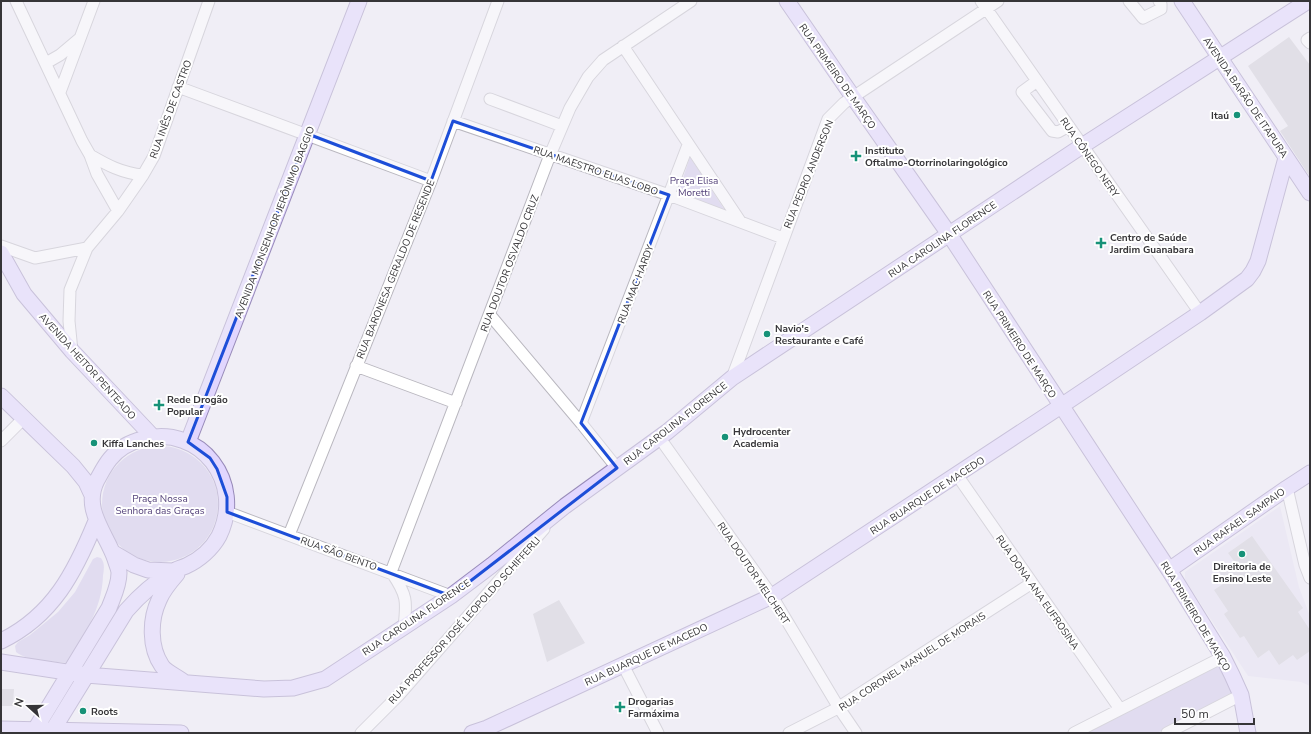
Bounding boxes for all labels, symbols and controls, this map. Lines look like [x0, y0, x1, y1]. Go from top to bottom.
street label: RUA PRIMEIRO DE MARÇO [795, 21, 879, 132]
street label: AVENIDA BARÃO DE ITAPURA [1199, 34, 1291, 161]
street label: RUA INÊS DE CASTRO [147, 58, 195, 161]
place label: Itaú [1211, 109, 1229, 123]
marker: Itaú [1232, 110, 1242, 120]
street label: RUA CÔNEGO NERY [1056, 115, 1123, 201]
street label: RUA PEDRO ANDERSON [781, 118, 837, 231]
street label: AVENIDA MONSENHOR JERÔNIMO BAGGIO [232, 124, 318, 320]
street label: RUA MAESTRO ELIAS LOBO [531, 143, 660, 199]
place label: Instituto Oftalmo-Otorrinolaringológico [865, 144, 1008, 170]
marker: Instituto Oftalmo-Otorrinolaringológico [850, 150, 862, 162]
park label: Praça Elisa Moretti [670, 174, 718, 200]
street label: RUA BARONESA GERALDO DE RESENDE [353, 178, 438, 361]
street label: RUA DOUTOR OSVALDO CRUZ [477, 193, 543, 334]
street label: RUA CAROLINA FLORENCE [886, 198, 1000, 281]
place label: Centro de Saúde Jardim Guanabara [1109, 231, 1194, 257]
marker: Centro de Saúde Jardim Guanabara [1095, 237, 1107, 249]
street label: RUA MAC HARDY [614, 242, 658, 326]
street label: RUA PRIMEIRO DE MARÇO [979, 288, 1059, 401]
street label: AVENIDA HEITOR PENTEADO [36, 310, 139, 423]
place label: Navio's Restaurante e Café [775, 322, 864, 348]
marker: Navio's Restaurante e Café [762, 329, 772, 339]
street label: RUA CAROLINA FLORENCE [621, 379, 730, 469]
place label: Rede Drogão Popular [167, 393, 228, 419]
marker: Rede Drogão Popular [154, 400, 164, 410]
place label: Hydrocenter Academia [733, 425, 791, 451]
marker: Hydrocenter Academia [720, 432, 730, 442]
place label: Kiffa Lanches [102, 437, 164, 451]
marker: Kiffa Lanches [89, 438, 99, 448]
street label: RUA BUARQUE DE MACEDO [867, 453, 988, 538]
street label: RUA RAFAEL SAMPAIO [1191, 485, 1288, 559]
park label: Praça Nossa Senhora das Graças [115, 492, 205, 518]
street label: RUA DOUTOR MELCHERT [714, 520, 793, 628]
street label: RUA DONA ANA EUFROSINA [992, 532, 1083, 653]
street label: RUA SÃO BENTO [298, 534, 379, 574]
street label: RUA PROFESSOR JOSÉ LEOPOLDO SCHIFFERLI [386, 534, 544, 707]
marker: Direitoria de Ensino Leste [1237, 549, 1247, 559]
street label: RUA PRIMEIRO DE MARÇO [1157, 559, 1234, 674]
place label: Direitoria de Ensino Leste [1213, 560, 1272, 586]
street label: RUA CAROLINA FLORENCE [360, 576, 474, 659]
street label: RUA CORONEL MANUEL DE MORAIS [836, 609, 989, 715]
street label: RUA BUARQUE DE MACEDO [583, 620, 711, 690]
north arrow [8, 686, 48, 726]
place label: Drogarias Farmáxima [628, 695, 679, 721]
text: N [11, 696, 28, 709]
scale bar [1175, 700, 1254, 726]
marker: Drogarias Farmáxima [615, 702, 625, 712]
place label: Roots [91, 705, 118, 719]
marker: Roots [78, 706, 88, 716]
text: 50 m [1181, 706, 1209, 722]

